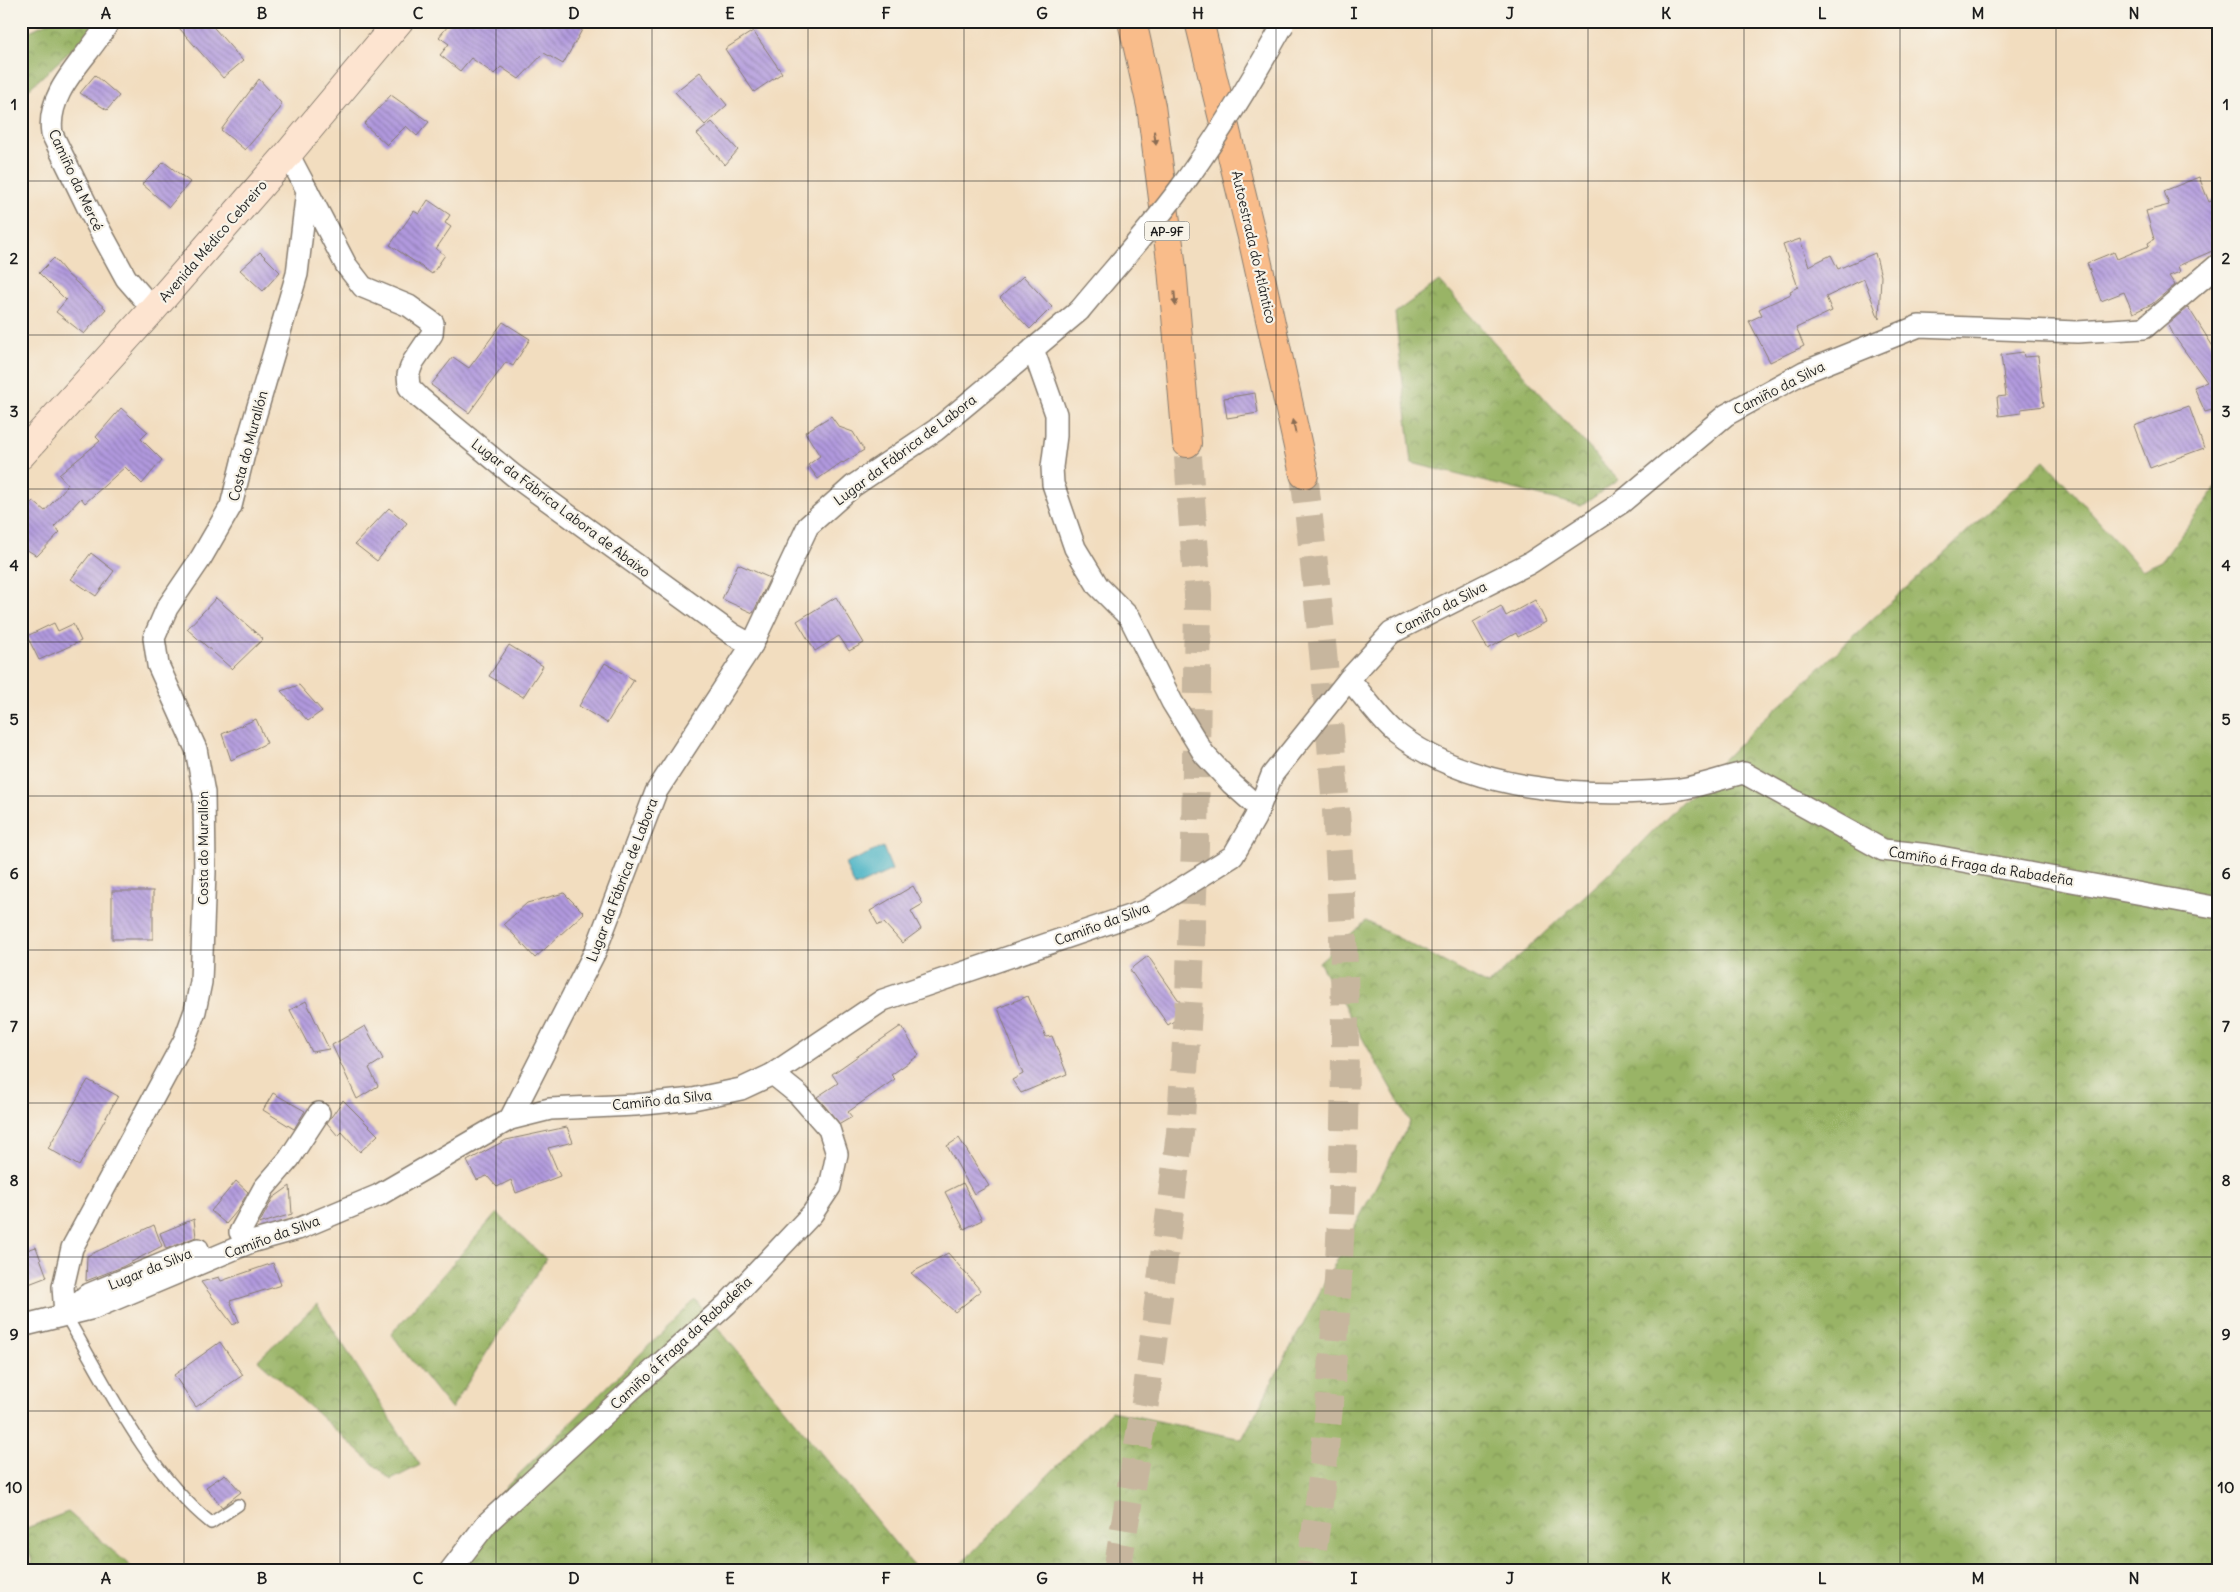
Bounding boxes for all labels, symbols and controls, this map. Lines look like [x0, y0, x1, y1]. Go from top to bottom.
text: A [101, 3, 111, 23]
text: B [257, 3, 268, 23]
text: C [413, 3, 424, 23]
text: D [568, 3, 580, 23]
text: E [725, 3, 735, 23]
text: F [881, 3, 891, 23]
text: G [1036, 3, 1048, 23]
text: H [1192, 3, 1204, 23]
text: I [1351, 3, 1358, 23]
text: J [1506, 3, 1515, 23]
text: K [1661, 3, 1671, 23]
text: L [1818, 3, 1827, 23]
text: M [1972, 3, 1985, 23]
text: N [2128, 3, 2140, 23]
text: 1 [11, 94, 17, 114]
text: 1 [2223, 94, 2229, 114]
street label: Camiño da Mercé [45, 126, 107, 234]
one-way arrow [1151, 130, 1159, 146]
street label: Autoestrada do Atlántico [1228, 169, 1280, 325]
street label: Avenida Médico Cebreiro [155, 176, 271, 306]
road number: AP-9F [1144, 222, 1190, 240]
text: 2 [10, 248, 19, 268]
text: 2 [2222, 248, 2231, 268]
one-way arrow [1171, 291, 1179, 307]
street label: Camiño da Silva [1730, 357, 1828, 419]
street label: Costa do Murallón [225, 389, 271, 503]
street label: Lugar da Fábrica de Labora [830, 390, 980, 510]
text: 3 [9, 401, 19, 421]
text: 3 [2221, 401, 2231, 421]
one-way arrow [1289, 418, 1297, 434]
street label: Lugar da Fábrica Labora de Abaixo [468, 435, 654, 581]
text: 4 [9, 555, 19, 575]
text: 4 [2221, 555, 2231, 575]
street label: Camiño da Silva [1392, 577, 1490, 639]
text: 5 [9, 709, 19, 729]
text: 5 [2221, 709, 2231, 729]
street label: Costa do Murallón [194, 791, 212, 905]
street label: Lugar da Fábrica de Labora [582, 796, 662, 964]
street label: Camiño á Fraga da Rabadeña [1887, 842, 2075, 890]
text: 6 [9, 863, 19, 883]
text: 6 [2221, 863, 2231, 883]
street label: Camiño da Silva [1052, 898, 1152, 950]
text: 7 [10, 1016, 18, 1036]
text: 7 [2222, 1016, 2230, 1036]
street label: Camiño da Silva [611, 1086, 713, 1114]
text: 8 [9, 1170, 19, 1190]
text: 8 [2221, 1170, 2231, 1190]
street label: Camiño da Silva [222, 1211, 322, 1263]
street label: Lugar da Silva [105, 1244, 195, 1294]
street label: Camiño á Fraga da Rabadeña [606, 1273, 756, 1413]
text: 9 [9, 1324, 19, 1344]
text: 9 [2221, 1324, 2231, 1344]
text: 10 [6, 1477, 22, 1497]
text: 10 [2218, 1477, 2234, 1497]
text: A [101, 1568, 111, 1588]
text: B [257, 1568, 268, 1588]
text: C [413, 1568, 424, 1588]
text: D [568, 1568, 580, 1588]
text: E [725, 1568, 735, 1588]
text: F [881, 1568, 891, 1588]
text: G [1036, 1568, 1048, 1588]
text: H [1192, 1568, 1204, 1588]
text: I [1351, 1568, 1358, 1588]
text: J [1506, 1568, 1515, 1588]
text: K [1661, 1568, 1671, 1588]
text: L [1818, 1568, 1827, 1588]
text: M [1972, 1568, 1985, 1588]
text: N [2128, 1568, 2140, 1588]

